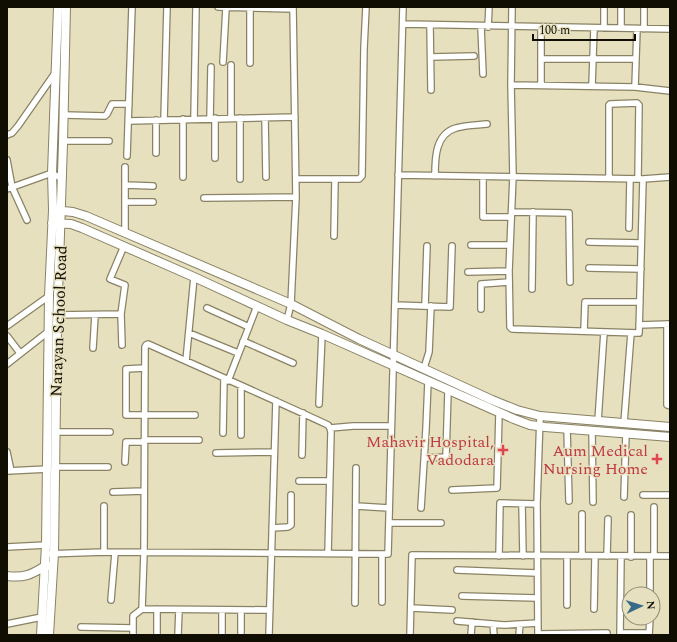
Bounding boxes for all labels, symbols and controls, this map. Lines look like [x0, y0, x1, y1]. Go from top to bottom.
scale bar [533, 16, 635, 42]
text: 100 m [539, 21, 570, 40]
street label: Narayan School Road [44, 245, 74, 397]
place label: Mahavir Hospital, Vadodara [366, 430, 494, 472]
place label: Aum Medical Nursing Home [543, 439, 648, 481]
marker: Mahavir Hospital, Vadodara [497, 444, 509, 456]
marker: Aum Medical Nursing Home [651, 453, 663, 465]
north arrow [621, 586, 661, 626]
text: N [642, 600, 659, 610]

